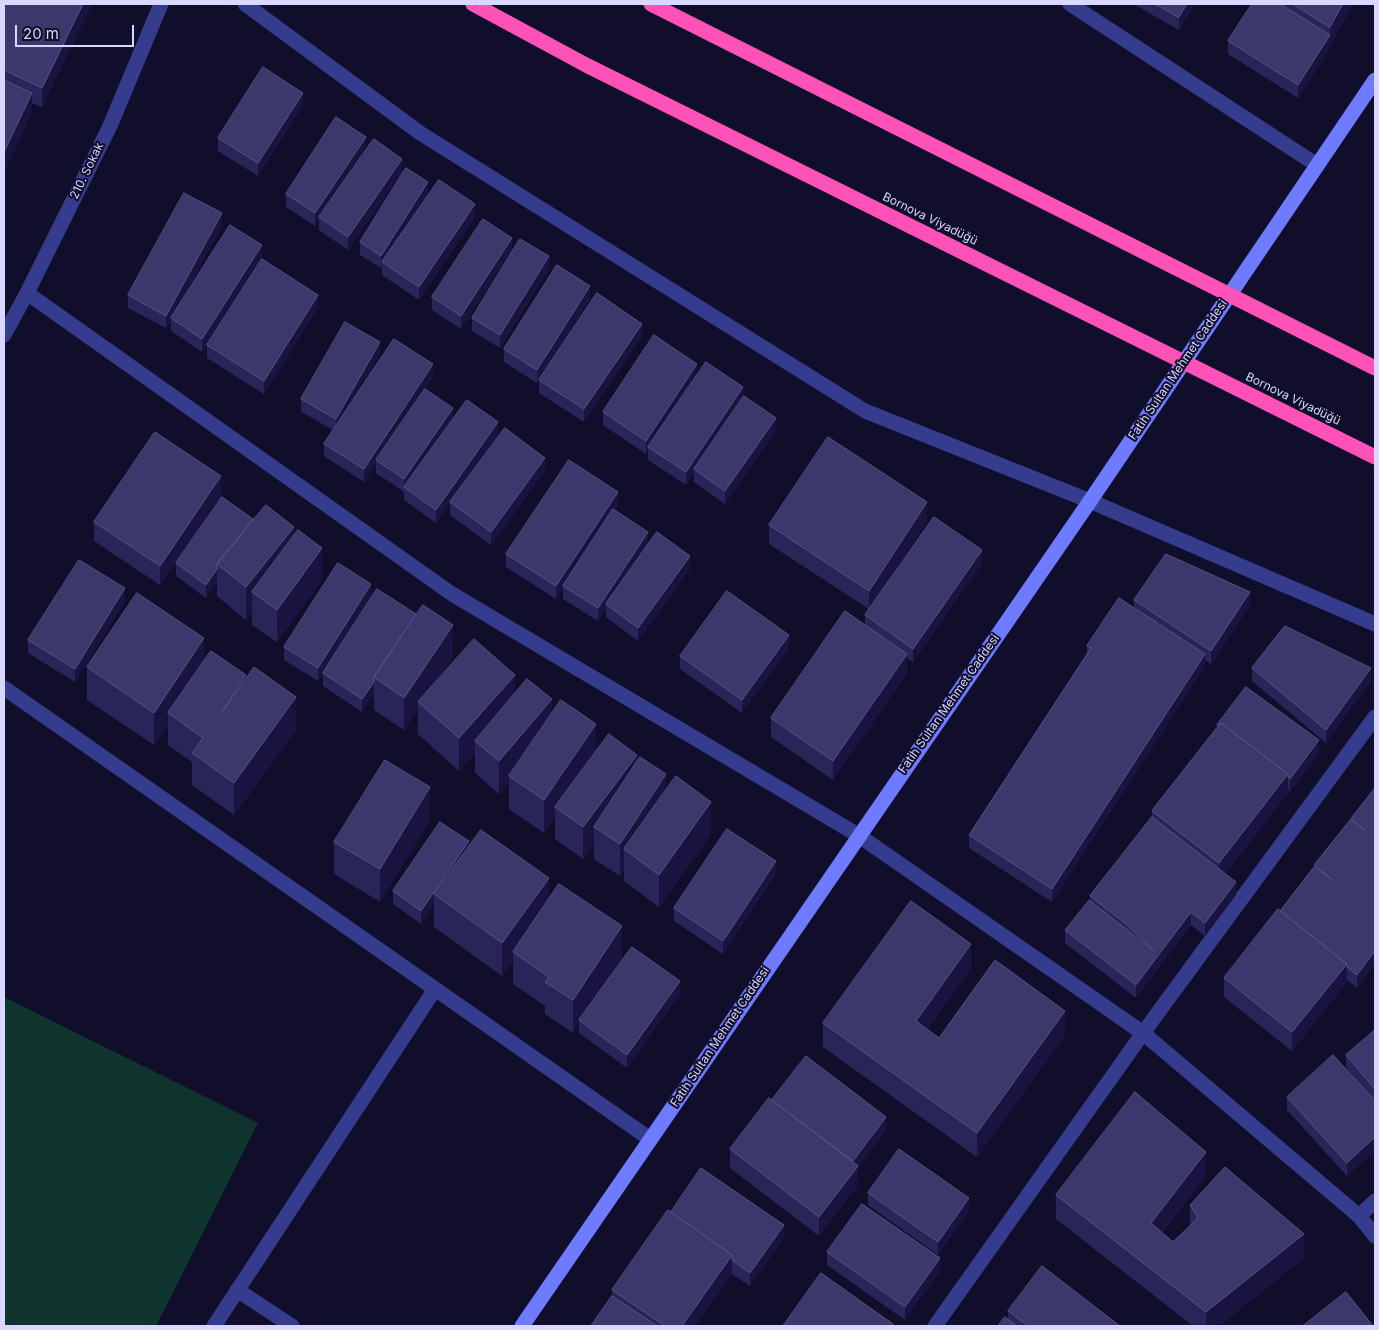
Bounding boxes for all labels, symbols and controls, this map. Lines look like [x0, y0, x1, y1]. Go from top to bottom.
scale bar [18, 15, 136, 47]
text: 20 m [23, 24, 59, 43]
street label: 210. Sokak [67, 140, 107, 202]
street label: Bornova Viyadüğü [880, 190, 980, 248]
street label: Fatih Sultan Mehmet Caddesi [1126, 297, 1230, 443]
street label: Bornova Viyadüğü [1243, 370, 1343, 428]
street label: Fatih Sultan Mehmet Caddesi [895, 632, 1003, 776]
street label: Fatih Sultan Mehmet Caddesi [668, 964, 772, 1110]

